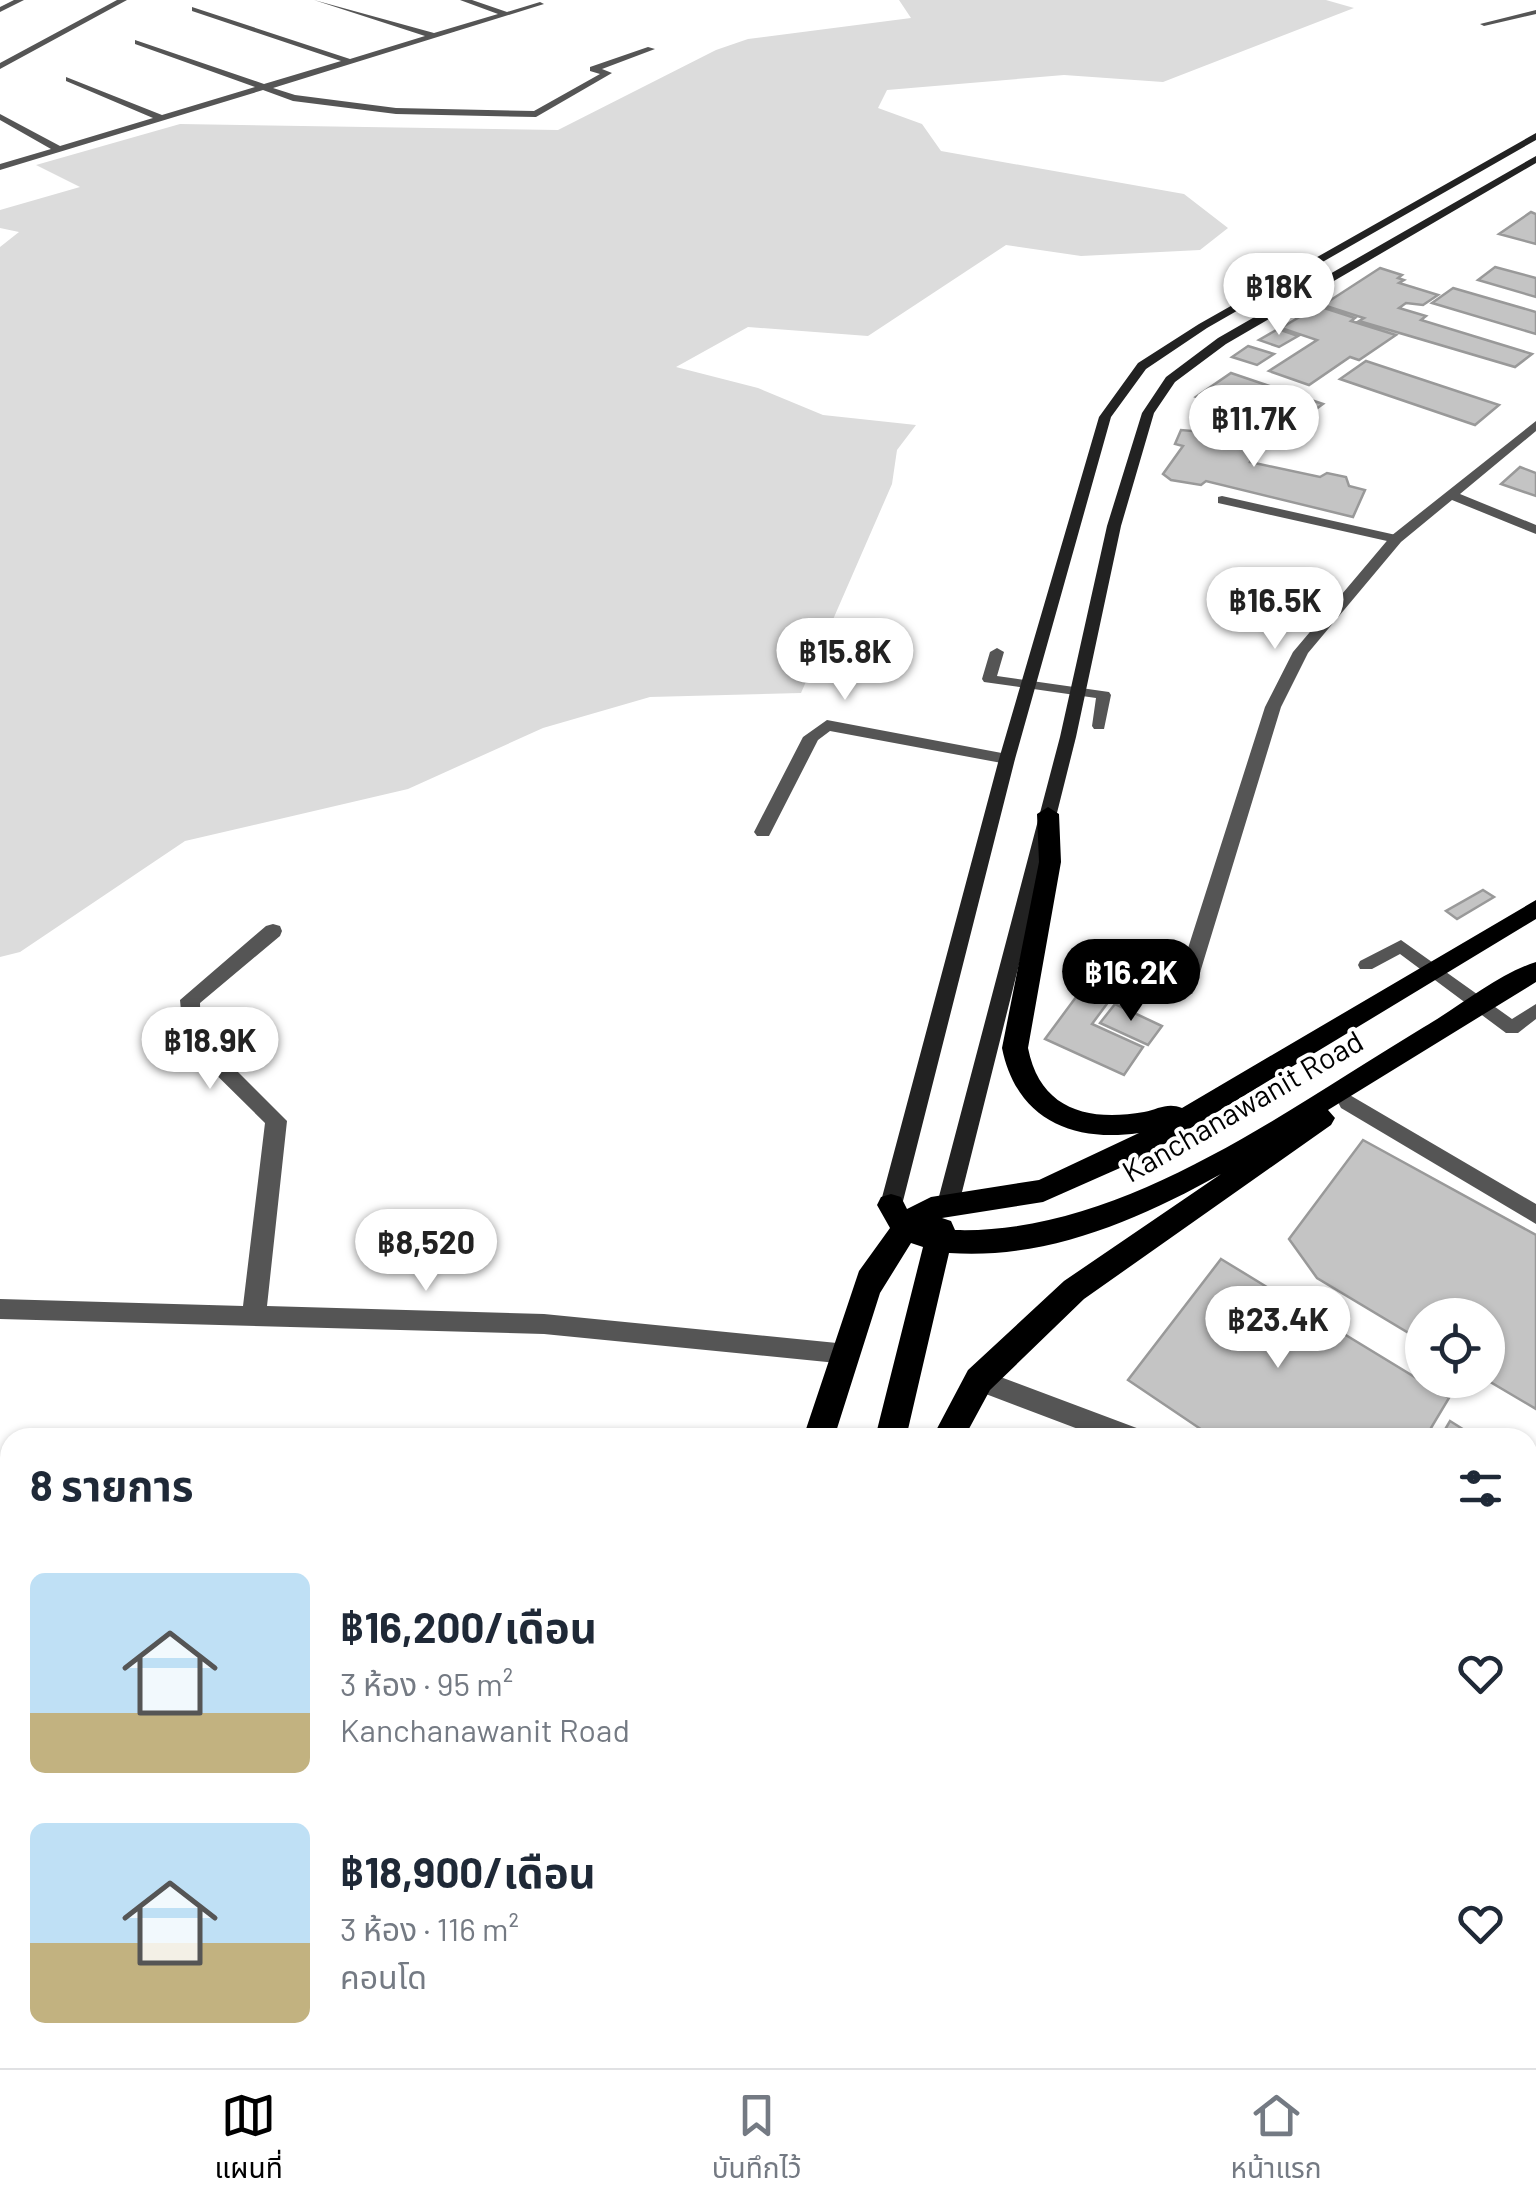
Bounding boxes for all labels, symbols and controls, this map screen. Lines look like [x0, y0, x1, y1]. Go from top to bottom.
pin: ฿18K [1220, 253, 1338, 338]
text: ฿18K [1245, 266, 1313, 304]
pin: ฿11.7K [1173, 385, 1335, 470]
text: ฿11.7K [1211, 398, 1297, 436]
pin: ฿16.5K [1194, 567, 1356, 652]
text: ฿16.5K [1228, 580, 1322, 618]
pin: ฿15.8K [764, 618, 926, 703]
text: ฿15.8K [798, 631, 892, 669]
pin: ฿16.2K [1050, 939, 1212, 1024]
text: ฿16.2K [1084, 952, 1178, 990]
pin: ฿18.9K [129, 1007, 291, 1092]
text: ฿18.9K [164, 1020, 256, 1058]
street label: Kanchanawanit Road [1115, 1022, 1369, 1189]
pin: ฿8,520 [345, 1209, 507, 1294]
text: ฿8,520 [377, 1222, 475, 1260]
pin: ฿23.4K [1197, 1286, 1359, 1371]
map controls [1405, 1298, 1505, 1398]
button: locate [1405, 1298, 1505, 1398]
text: ฿23.4K [1227, 1299, 1329, 1337]
text: 8 รายการ [30, 1459, 194, 1509]
icon: filters [1453, 1461, 1508, 1516]
text: ฿16,200/เดือน [340, 1601, 597, 1651]
icon: home [110, 1613, 230, 1733]
icon: heart [1453, 1646, 1508, 1701]
text: 3 ห้อง · 95 m² [340, 1664, 513, 1702]
text: Kanchanawanit Road [340, 1710, 630, 1748]
text: ฿18,900/เดือน [340, 1846, 596, 1896]
icon: home [110, 1863, 230, 1983]
icon: heart [1453, 1896, 1508, 1951]
text: 3 ห้อง · 116 m² [340, 1909, 519, 1947]
text: คอนโด [340, 1957, 427, 1995]
tab: แผนที่ [214, 2088, 283, 2191]
tab: บันทึกไว้ [712, 2088, 802, 2191]
tab: หน้าแรก [1230, 2088, 1322, 2191]

